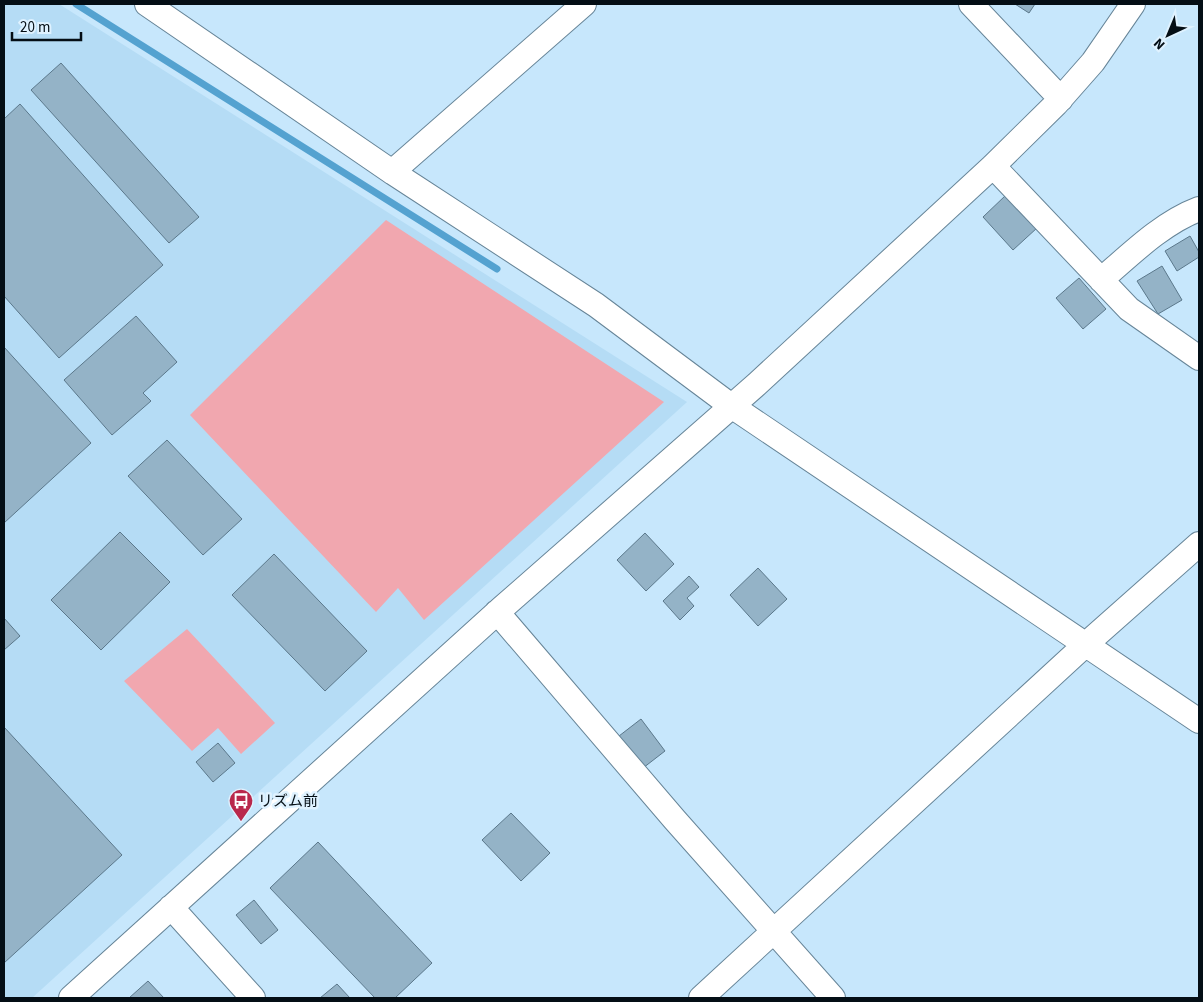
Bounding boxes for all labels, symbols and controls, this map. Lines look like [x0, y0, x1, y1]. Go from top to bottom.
scale bar [12, 10, 81, 42]
north arrow [1143, 10, 1193, 60]
text: 20 m [20, 17, 50, 38]
text: N [1149, 33, 1170, 54]
bus stop icon: リズム前 [228, 788, 254, 822]
place label: リズム前 [258, 791, 318, 812]

